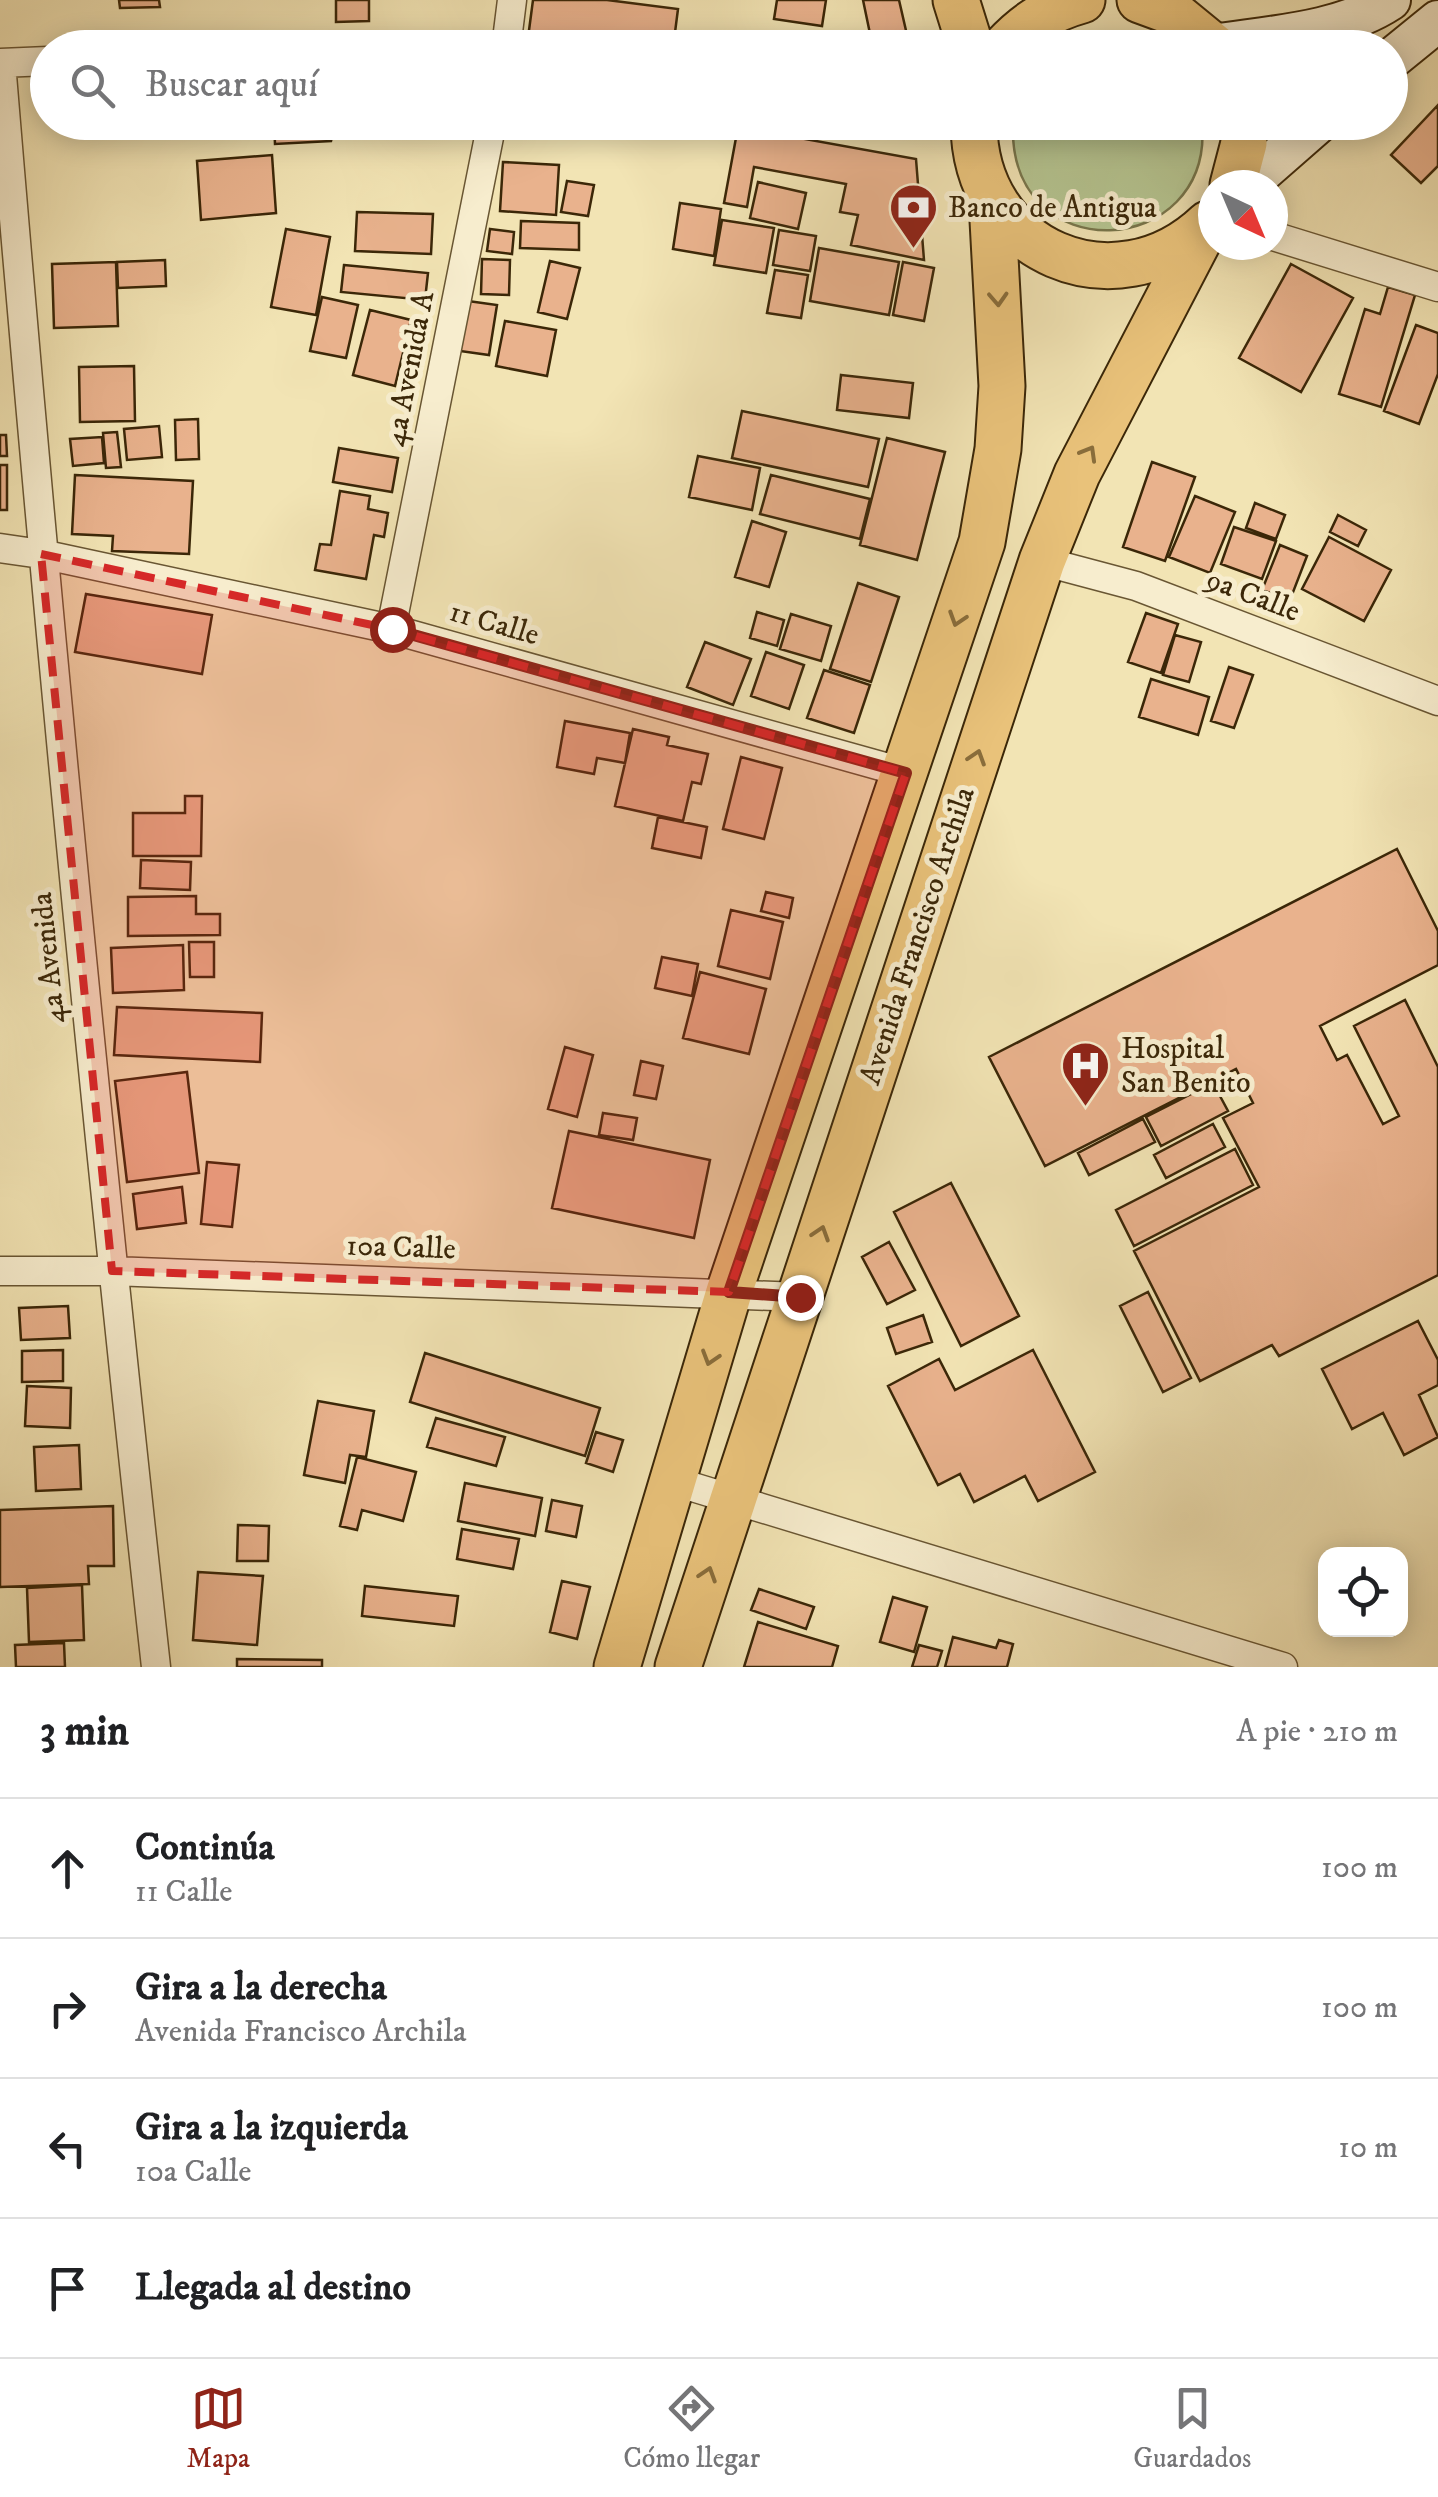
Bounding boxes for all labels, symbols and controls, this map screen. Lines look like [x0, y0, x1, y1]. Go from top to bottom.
search box [30, 30, 1408, 140]
icon: search [65, 58, 120, 113]
text: Buscar aquí [145, 61, 318, 109]
north arrow [1198, 170, 1288, 260]
bank icon: Banco de Antigua [887, 182, 939, 250]
place label: Banco de Antigua [948, 190, 1157, 227]
street label: 4a Avenida A [377, 287, 443, 450]
one-way arrow [987, 292, 1008, 308]
one-way arrow [1077, 446, 1096, 464]
street label: 9a Calle [1199, 561, 1305, 631]
street label: 11 Calle [445, 594, 543, 654]
route start [370, 607, 416, 653]
one-way arrow [948, 609, 968, 626]
one-way arrow [966, 750, 986, 767]
street label: Avenida Francisco Archila [852, 782, 984, 1090]
street label: 4a Avenida [24, 890, 74, 1025]
place label: Hospital San Benito [1121, 1031, 1250, 1102]
hospital icon: Hospital San Benito [1060, 1040, 1112, 1108]
one-way arrow [810, 1225, 830, 1242]
street label: 10a Calle [346, 1228, 456, 1268]
route end [778, 1275, 824, 1321]
one-way arrow [701, 1349, 722, 1366]
map controls [1318, 1547, 1408, 1637]
button: locate [1318, 1547, 1408, 1637]
one-way arrow [697, 1567, 717, 1584]
text: 3 min [40, 1706, 129, 1758]
text: A pie · 210 m [1236, 1712, 1398, 1752]
text: Continúa [135, 1824, 275, 1872]
icon: ahead [40, 1841, 95, 1896]
text: 100 m [1321, 1848, 1398, 1888]
text: 11 Calle [135, 1872, 233, 1912]
text: Gira a la derecha [135, 1964, 387, 2012]
icon: right [40, 1981, 95, 2036]
text: 100 m [1321, 1988, 1398, 2028]
text: Avenida Francisco Archila [135, 2012, 467, 2052]
text: Gira a la izquierda [135, 2104, 408, 2152]
icon: left [40, 2121, 95, 2176]
text: 10 m [1338, 2128, 1398, 2168]
text: 10a Calle [135, 2152, 252, 2192]
icon: arrive [40, 2261, 95, 2316]
text: Llegada al destino [135, 2264, 411, 2312]
tab: Mapa [187, 2381, 250, 2476]
tab: Cómo llegar [623, 2381, 760, 2476]
tab: Guardados [1133, 2381, 1251, 2476]

